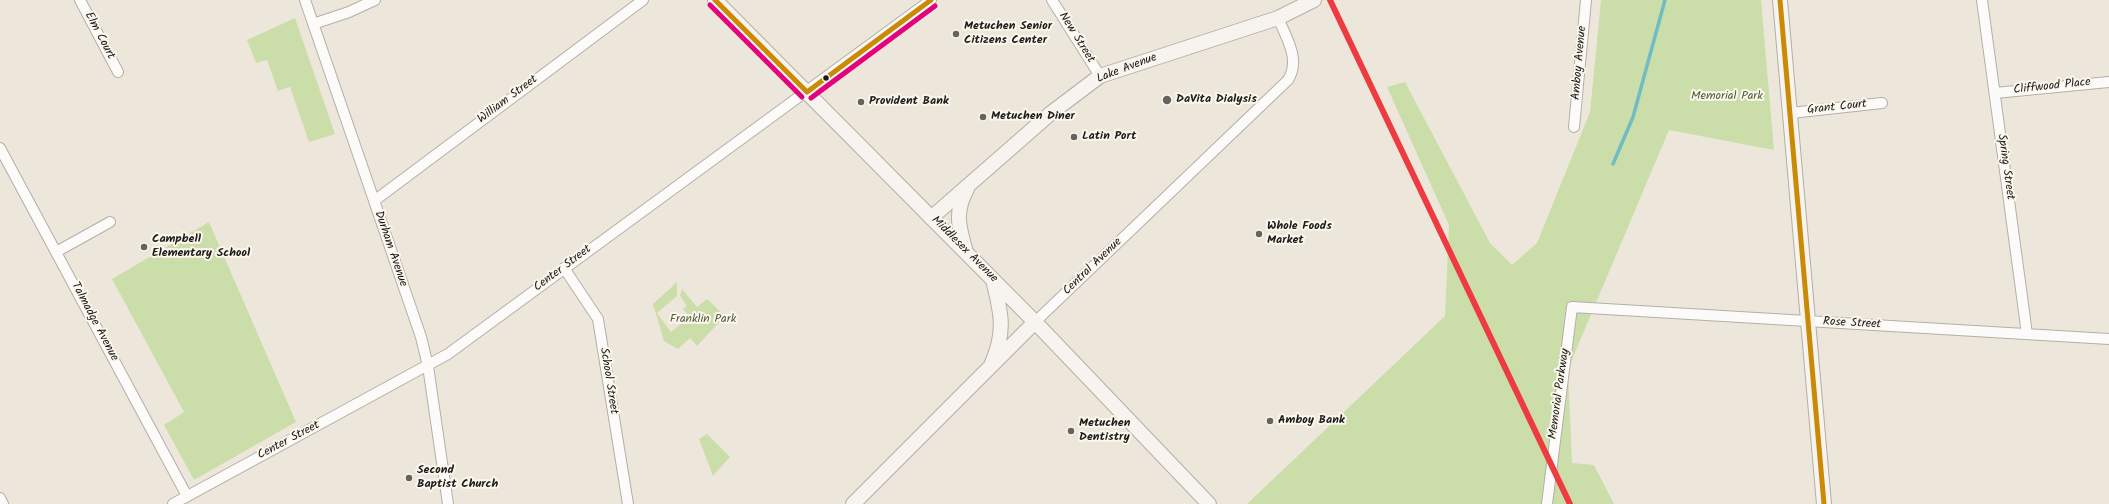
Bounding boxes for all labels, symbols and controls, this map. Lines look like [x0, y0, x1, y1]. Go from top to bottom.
street label: Elm Court [81, 10, 117, 62]
street label: New Street [1055, 10, 1097, 66]
place label: Metuchen Senior Citizens Center [964, 20, 1052, 48]
street label: Amboy Avenue [1570, 25, 1590, 101]
marker: Metuchen Senior Citizens Center [951, 29, 961, 39]
street label: Lake Avenue [1095, 51, 1159, 87]
street label: William Street [475, 73, 541, 127]
unlabelled marker [821, 73, 831, 83]
street label: Cliffwood Place [2013, 76, 2091, 98]
park label: Memorial Park [1691, 90, 1763, 104]
place label: DaVita Dialysis [1176, 93, 1257, 107]
marker: DaVita Dialysis [1161, 94, 1173, 106]
place label: Provident Bank [869, 95, 949, 109]
marker: Provident Bank [856, 97, 866, 107]
street label: Grant Court [1807, 98, 1867, 118]
place label: Metuchen Diner [991, 110, 1075, 124]
marker: Metuchen Diner [978, 112, 988, 122]
place label: Latin Port [1082, 130, 1136, 144]
marker: Latin Port [1069, 132, 1079, 142]
street label: Spring Street [1993, 133, 2017, 201]
street label: Durham Avenue [370, 209, 410, 289]
street label: Middlesex Avenue [928, 214, 1000, 286]
place label: Whole Foods Market [1267, 220, 1332, 248]
marker: Whole Foods Market [1254, 229, 1264, 239]
place label: Campbell Elementary School [152, 233, 250, 261]
street label: Central Avenue [1061, 235, 1125, 299]
marker: Campbell Elementary School [139, 242, 149, 252]
street label: Center Street [531, 243, 595, 295]
street label: Talmadge Avenue [67, 280, 121, 364]
park label: Franklin Park [670, 313, 736, 327]
street label: Rose Street [1823, 315, 1881, 333]
street label: School Street [596, 347, 620, 415]
street label: Memorial Parkway [1547, 348, 1573, 440]
place label: Amboy Bank [1278, 414, 1345, 428]
marker: Amboy Bank [1265, 416, 1275, 426]
place label: Metuchen Dentistry [1079, 417, 1130, 445]
street label: Center Street [255, 419, 323, 463]
marker: Metuchen Dentistry [1066, 426, 1076, 436]
place label: Second Baptist Church [417, 464, 498, 492]
marker: Second Baptist Church [404, 473, 414, 483]

